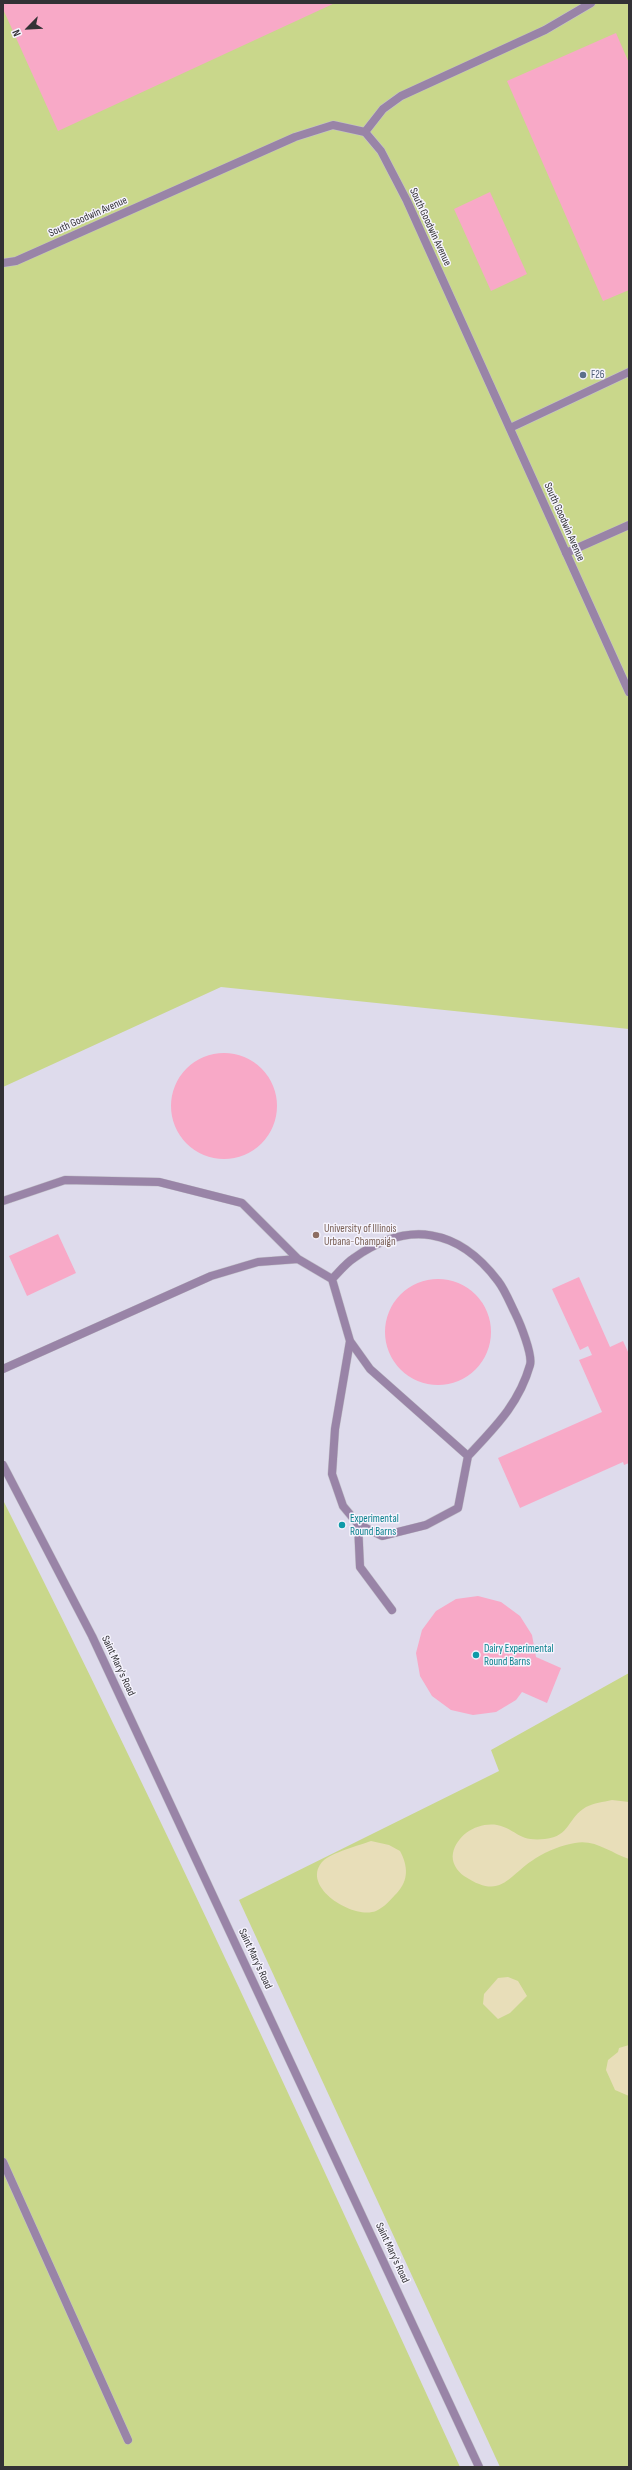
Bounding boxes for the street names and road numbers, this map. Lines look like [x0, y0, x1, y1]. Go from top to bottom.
street label: South Goodwin Avenue [406, 186, 454, 268]
street label: South Goodwin Avenue [47, 194, 129, 240]
street label: South Goodwin Avenue [541, 481, 587, 563]
street label: Saint Mary's Road [98, 1634, 138, 1698]
street label: Saint Mary's Road [235, 1927, 275, 1991]
street label: Saint Mary's Road [372, 2221, 412, 2285]

